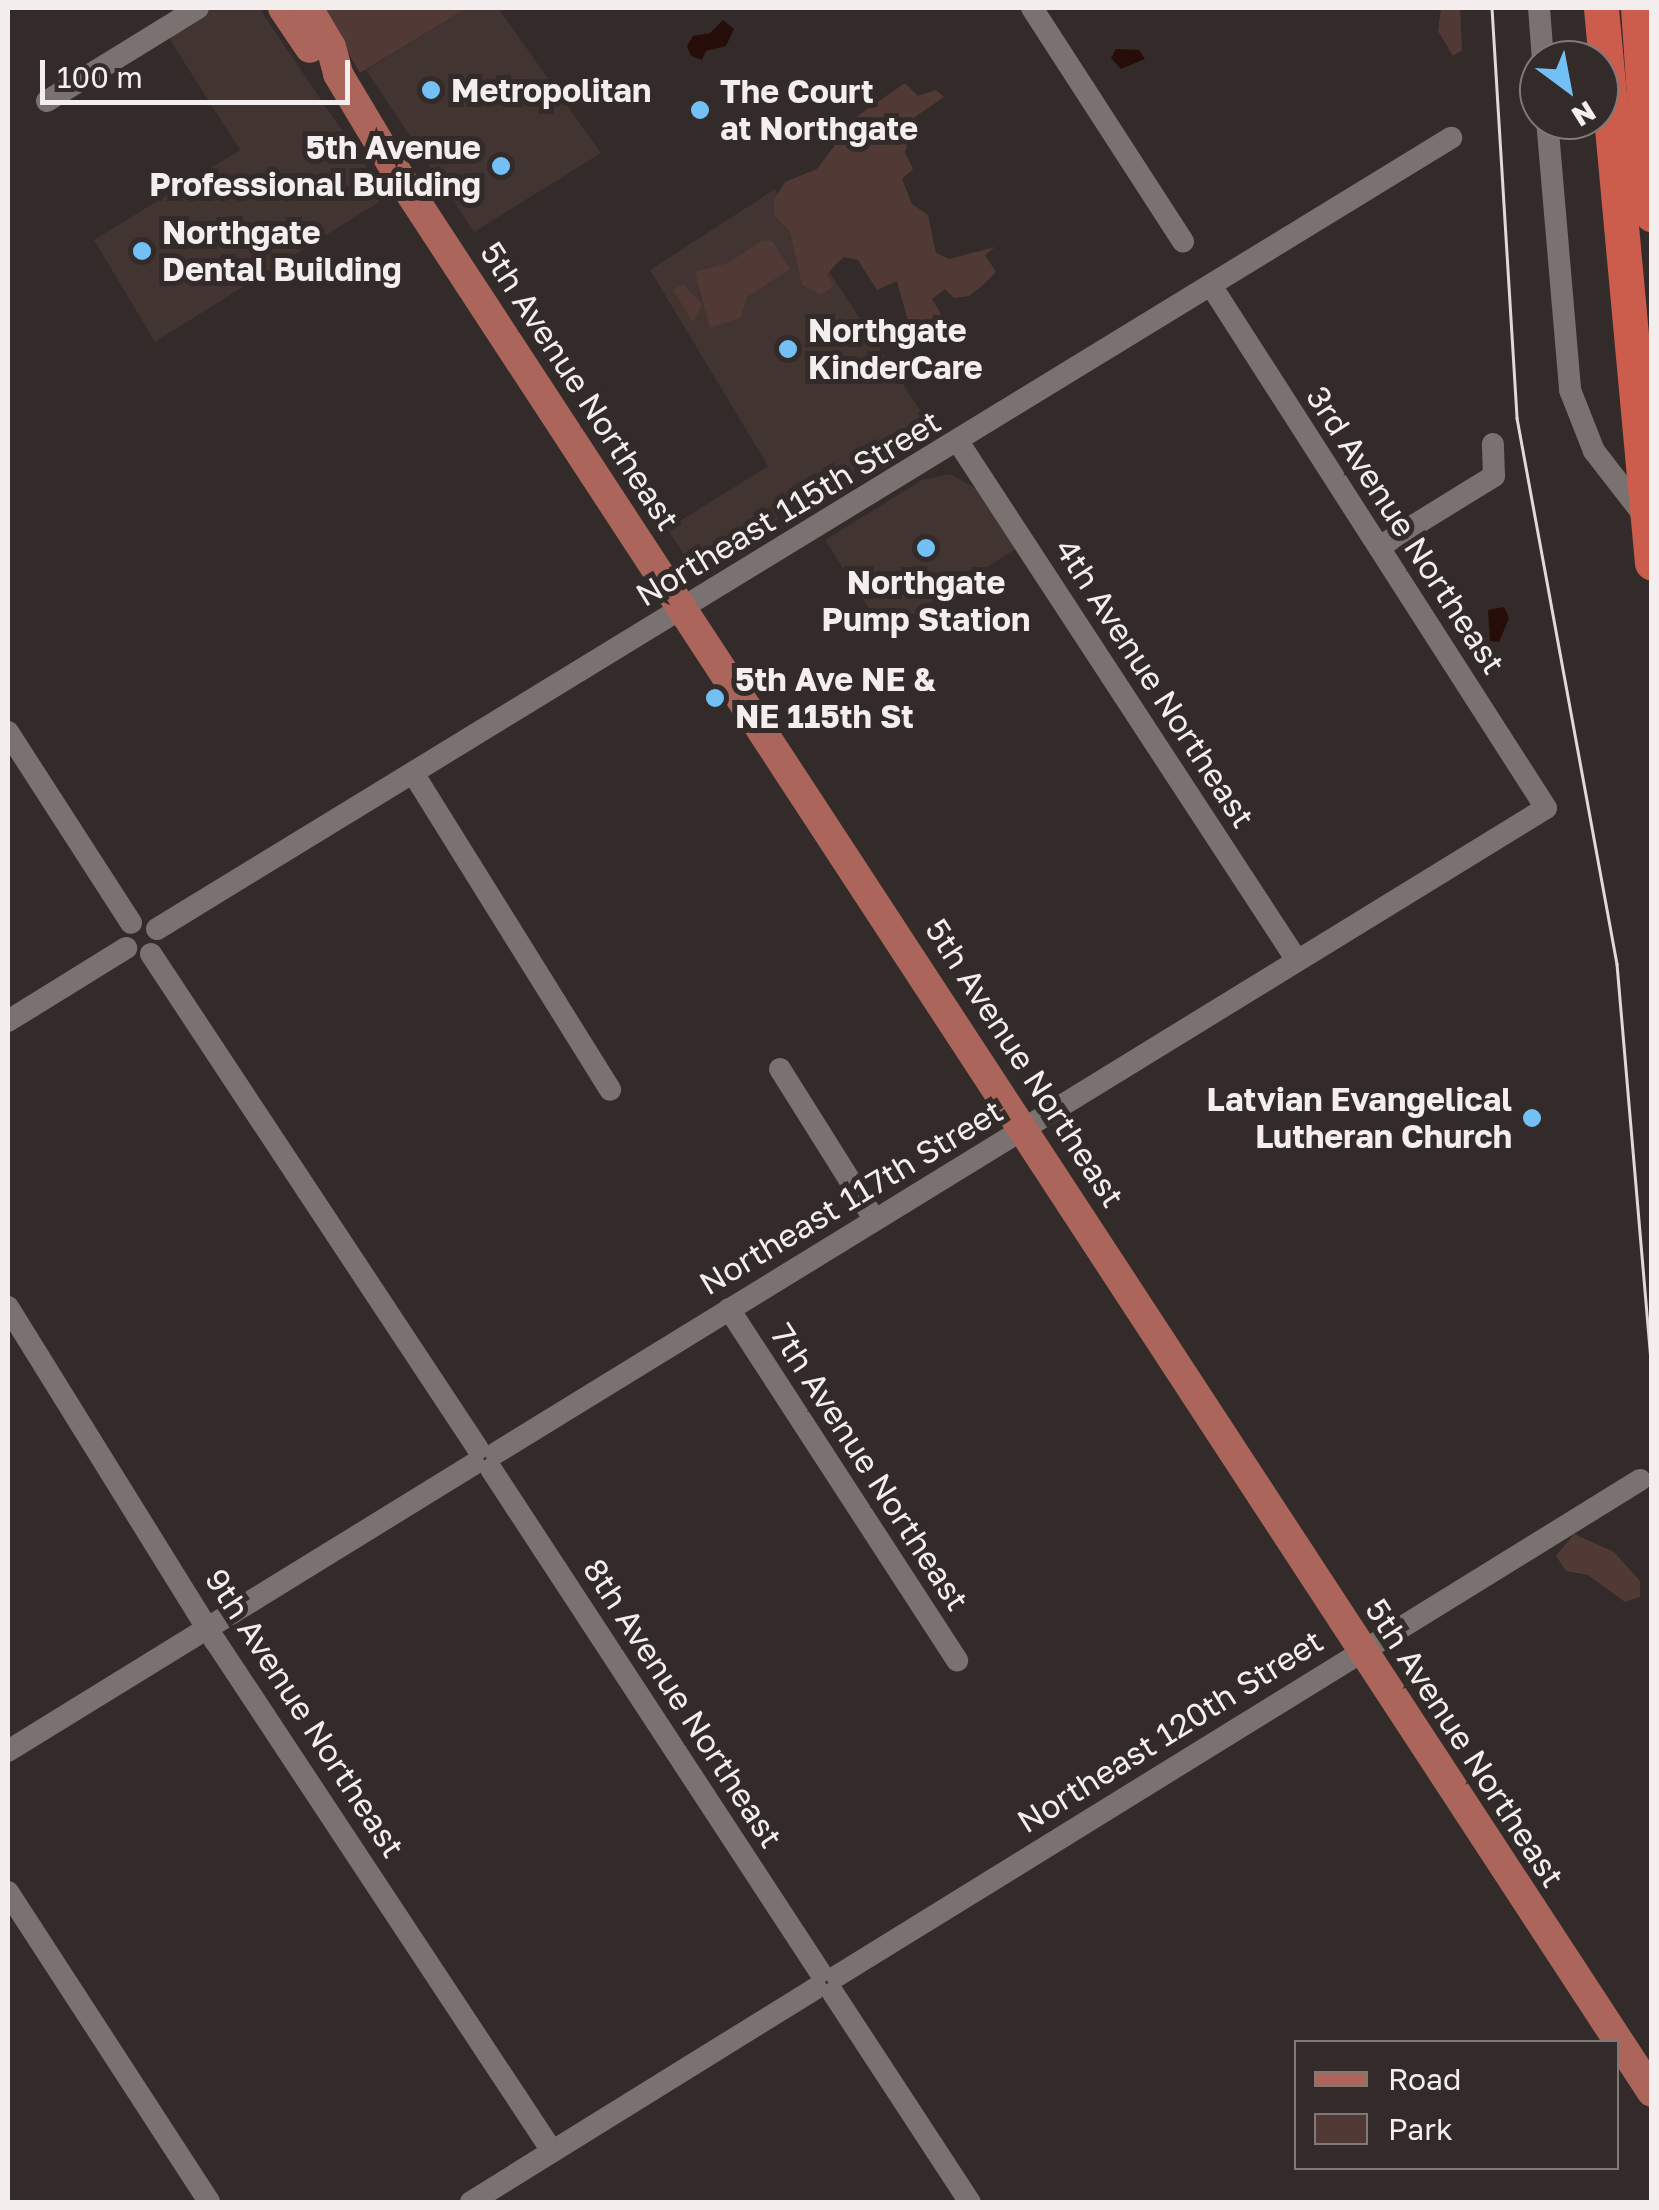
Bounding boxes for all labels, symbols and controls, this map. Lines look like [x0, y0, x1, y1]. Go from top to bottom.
scale bar [45, 40, 355, 102]
north arrow [1519, 40, 1619, 140]
text: 100 m [57, 59, 143, 95]
place label: Metropolitan [451, 71, 651, 109]
place label: The Court at Northgate [720, 73, 918, 148]
marker: Metropolitan [420, 79, 442, 101]
text: N [1566, 95, 1602, 134]
marker: The Court at Northgate [689, 99, 711, 121]
place label: 5th Avenue Professional Building [149, 129, 481, 204]
marker: 5th Avenue Professional Building [490, 155, 512, 177]
place label: Northgate Dental Building [162, 214, 402, 289]
street label: 5th Avenue Northeast [473, 235, 687, 537]
marker: Northgate Dental Building [131, 240, 153, 262]
place label: Northgate KinderCare [808, 312, 983, 387]
marker: Northgate KinderCare [777, 338, 799, 360]
street label: 3rd Avenue Northeast [1299, 379, 1513, 681]
street label: Northeast 115th Street [629, 402, 947, 614]
street label: 4th Avenue Northeast [1047, 531, 1263, 835]
marker: Northgate Pump Station [915, 537, 937, 559]
place label: Northgate Pump Station [822, 564, 1030, 639]
place label: 5th Ave NE & NE 115th St [735, 661, 936, 736]
marker: 5th Ave NE & NE 115th St [704, 687, 726, 709]
street label: 5th Avenue Northeast [918, 912, 1132, 1214]
place label: Latvian Evangelical Lutheran Church [1206, 1081, 1512, 1156]
street label: Northeast 117th Street [693, 1091, 1009, 1303]
marker: Latvian Evangelical Lutheran Church [1521, 1107, 1543, 1129]
street label: 7th Avenue Northeast [763, 1317, 977, 1617]
street label: 8th Avenue Northeast [575, 1551, 791, 1855]
street label: 9th Avenue Northeast [197, 1562, 413, 1864]
street label: 5th Avenue Northeast [1358, 1592, 1572, 1894]
street label: Northeast 120th Street [1010, 1621, 1330, 1841]
legend [1294, 2040, 1619, 2170]
text: Road [1388, 2061, 1462, 2097]
text: Park [1388, 2111, 1453, 2147]

